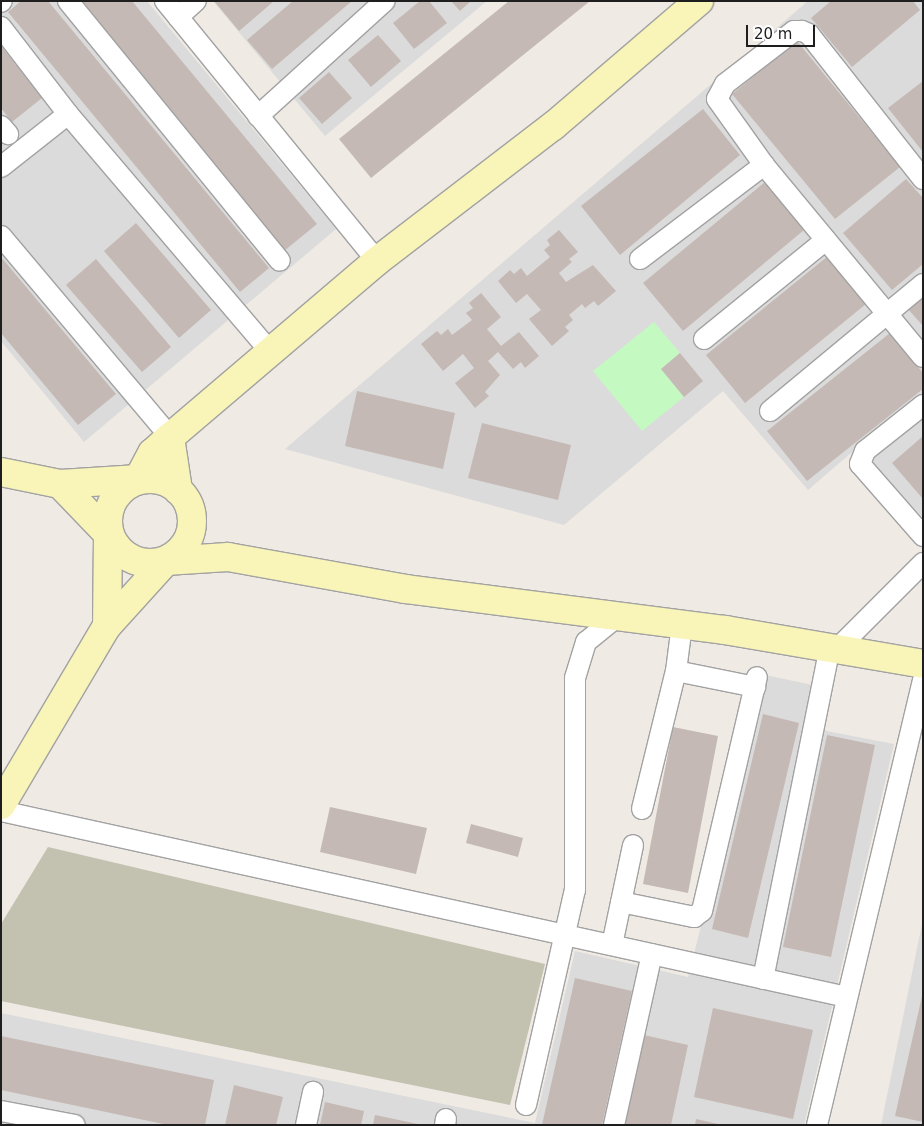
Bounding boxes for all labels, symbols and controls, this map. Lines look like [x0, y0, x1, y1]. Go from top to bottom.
scale bar [749, 15, 818, 47]
text: 20 m [754, 25, 792, 43]

